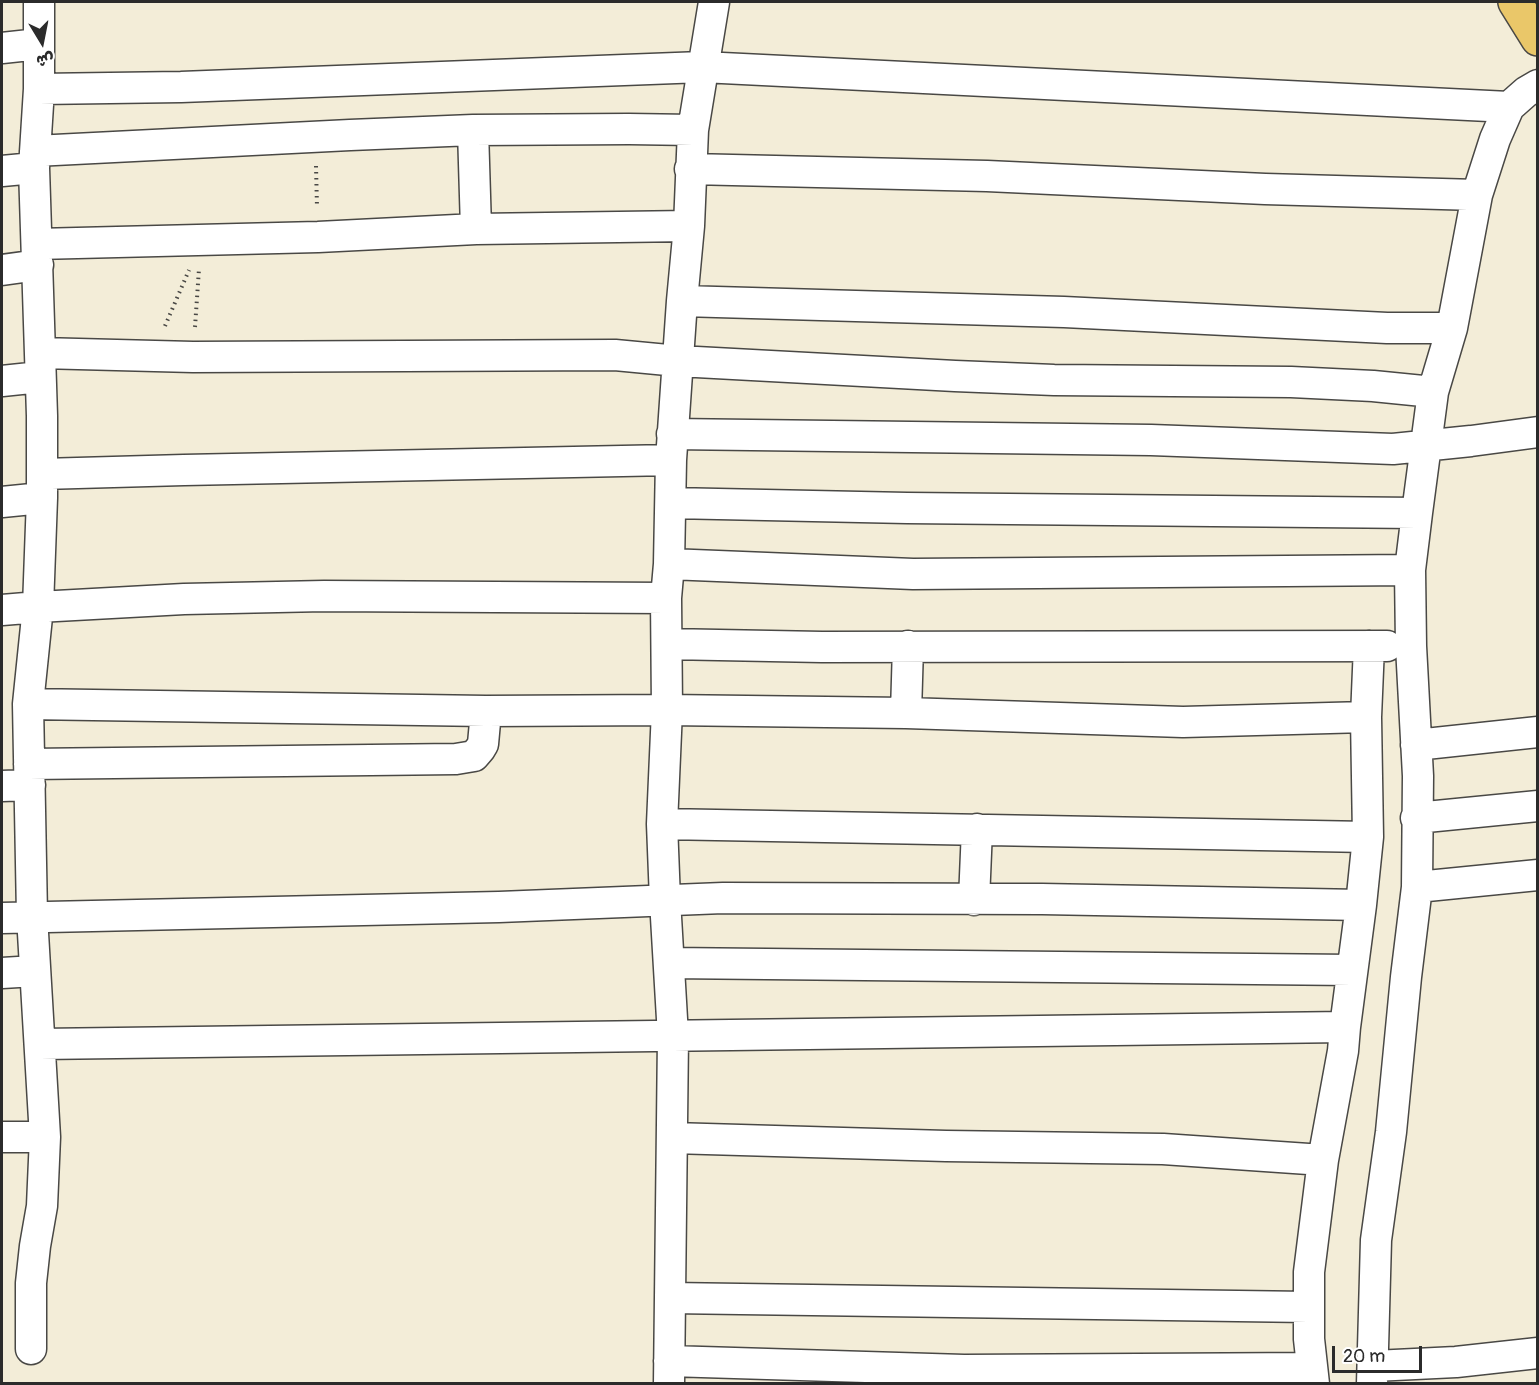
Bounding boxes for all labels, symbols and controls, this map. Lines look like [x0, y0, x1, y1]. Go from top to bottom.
north arrow [12, 12, 72, 72]
text: ش [35, 48, 56, 71]
scale bar [1335, 1334, 1425, 1372]
text: 20 m [1343, 1345, 1385, 1368]

